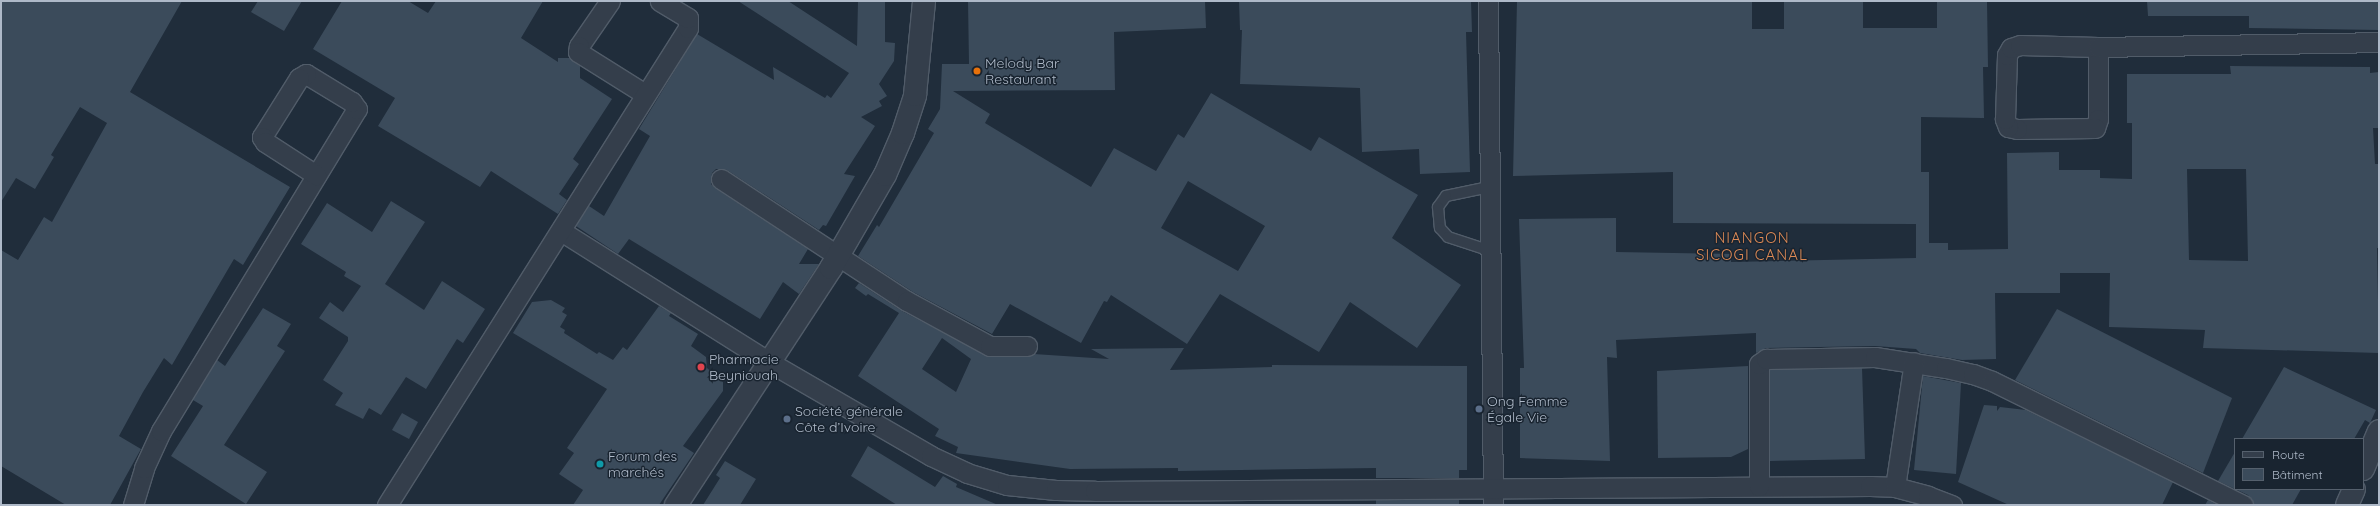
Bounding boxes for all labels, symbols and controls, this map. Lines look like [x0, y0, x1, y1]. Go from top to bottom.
place label: Melody Bar Restaurant [985, 55, 1059, 88]
marker: Melody Bar Restaurant [972, 66, 982, 76]
district label: NIANGON SICOGI CANAL [1696, 228, 1808, 263]
place label: Pharmacie Beyniouah [709, 351, 779, 384]
marker: Pharmacie Beyniouah [696, 362, 706, 372]
place label: Ong Femme Égale Vie [1487, 393, 1567, 426]
place label: Société générale Côte d’Ivoire [795, 403, 903, 436]
marker: Ong Femme Égale Vie [1474, 404, 1484, 414]
marker: Société générale Côte d’Ivoire [782, 414, 792, 424]
legend [2234, 438, 2364, 490]
text: Route [2272, 447, 2305, 462]
place label: Forum des marchés [608, 448, 677, 480]
marker: Forum des marchés [595, 459, 605, 469]
text: Bâtiment [2272, 467, 2322, 482]

